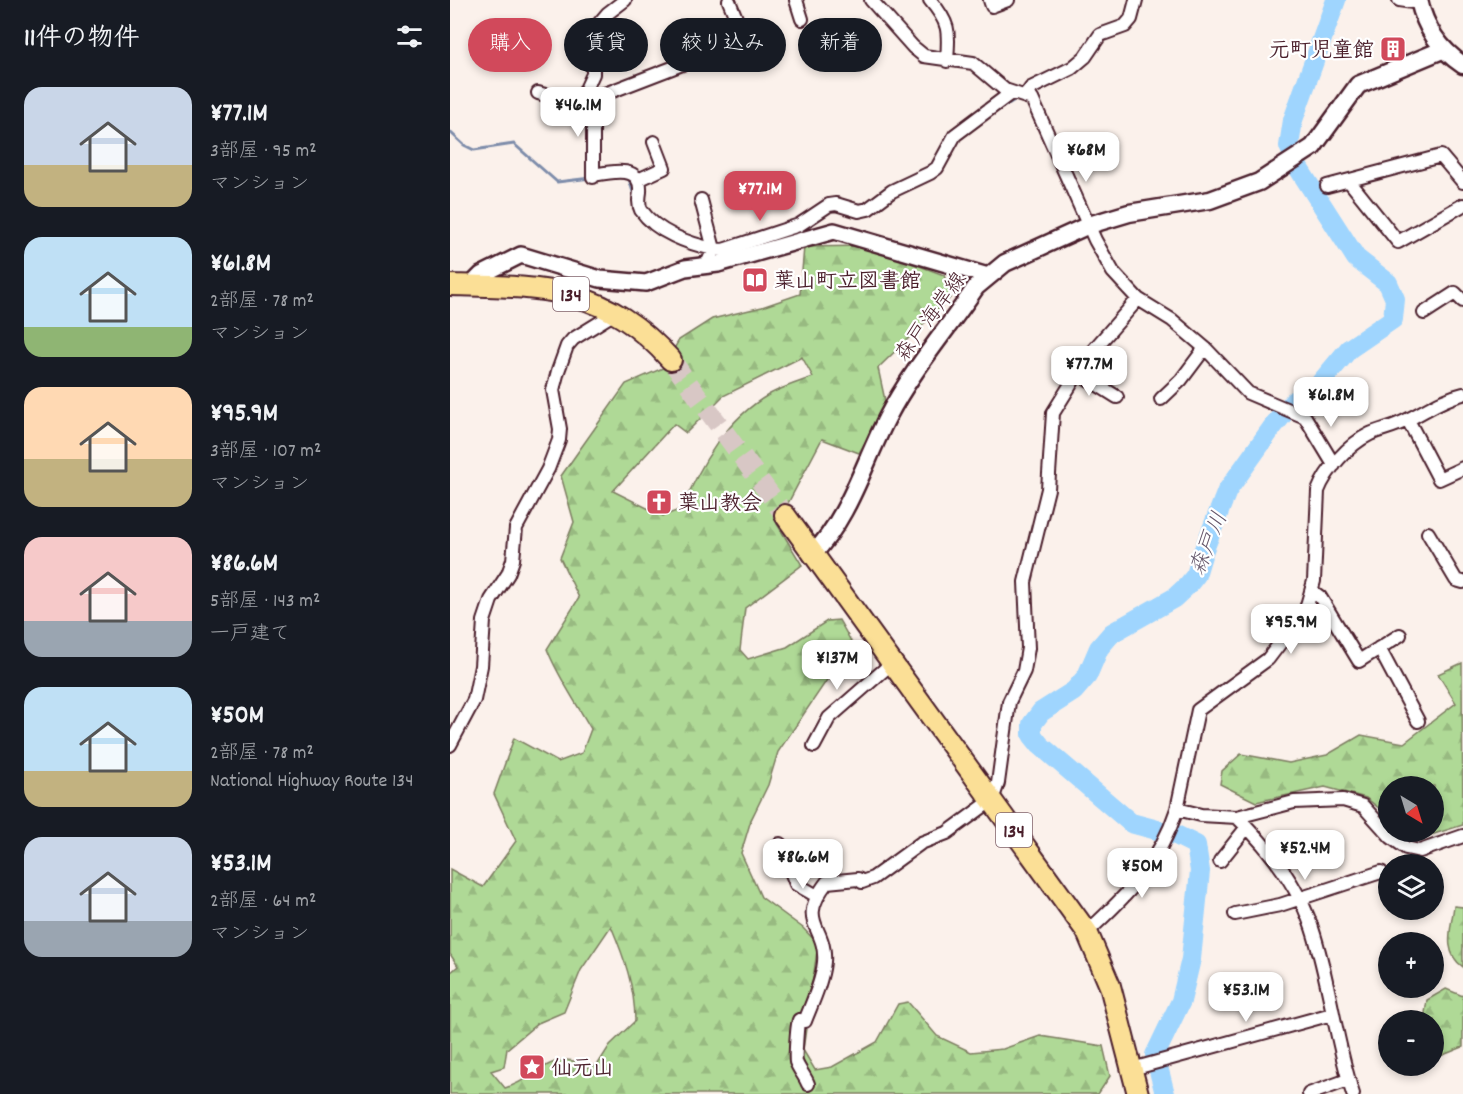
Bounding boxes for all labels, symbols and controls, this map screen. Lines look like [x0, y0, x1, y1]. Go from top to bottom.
chip: 購入 [468, 18, 552, 72]
chip: 賃貸 [564, 18, 648, 72]
chip: 絞り込み [660, 18, 786, 72]
chip: 新着 [798, 18, 882, 72]
icon: filters [393, 20, 426, 53]
text: 11件の物件 [24, 21, 139, 58]
building icon: 元町児童館 [1378, 34, 1408, 64]
place label: 元町児童館 [1269, 37, 1374, 67]
pin: ¥46.1M [529, 87, 627, 138]
text: ¥46.1M [554, 92, 602, 120]
text: ¥77.1M [210, 96, 268, 133]
icon: home [72, 111, 144, 183]
pin: ¥68M [1050, 132, 1122, 183]
text: ¥68M [1066, 137, 1106, 165]
text: 3部屋 · 95 m² [210, 138, 317, 166]
text: マンション [210, 171, 309, 199]
pin: ¥77.1M [711, 171, 809, 222]
text: ¥77.1M [738, 176, 782, 204]
text: ¥61.8M [210, 246, 271, 283]
icon: home [72, 261, 144, 333]
library icon: 葉山町立図書館 [740, 265, 770, 295]
street label: 森戸海岸線 [889, 266, 975, 369]
place label: 葉山町立図書館 [774, 268, 921, 298]
road number: 134 [553, 277, 589, 311]
text: 2部屋 · 78 m² [210, 288, 314, 316]
text: マンション [210, 321, 309, 349]
pin: ¥77.7M [1040, 346, 1138, 397]
text: ¥77.7M [1065, 351, 1113, 379]
pin: ¥61.8M [1282, 377, 1380, 428]
text: ¥61.8M [1308, 382, 1354, 410]
text: ¥95.9M [210, 396, 278, 433]
icon: home [72, 411, 144, 483]
text: 3部屋 · 107 m² [210, 438, 321, 466]
text: マンション [210, 471, 309, 499]
church icon: 葉山教会 [644, 487, 674, 517]
place label: 葉山教会 [678, 490, 762, 520]
water label: 森戸川 [1184, 508, 1237, 581]
text: ¥86.6M [210, 546, 278, 583]
icon: home [72, 561, 144, 633]
text: 5部屋 · 143 m² [210, 588, 320, 616]
pin: ¥95.9M [1242, 604, 1340, 655]
text: ¥95.9M [1265, 609, 1317, 637]
text: 一戸建て [210, 621, 290, 649]
pin: ¥137M [795, 640, 879, 691]
text: ¥137M [816, 645, 858, 673]
text: ¥50M [210, 698, 264, 735]
icon: home [72, 711, 144, 783]
text: 2部屋 · 78 m² [210, 740, 314, 768]
text: National Highway Route 134 [210, 768, 414, 796]
north arrow [1378, 776, 1444, 842]
map controls [1378, 776, 1444, 1076]
road number: 134 [996, 813, 1032, 847]
pin: ¥52.4M [1256, 830, 1354, 881]
text: ¥52.4M [1279, 835, 1331, 863]
pin: ¥86.6M [754, 839, 852, 890]
text: ¥86.6M [777, 844, 829, 872]
text: ¥53.1M [210, 846, 271, 883]
pin: ¥50M [1106, 848, 1178, 899]
text: ¥50M [1121, 853, 1163, 881]
button: layers [1378, 854, 1444, 920]
icon: home [72, 861, 144, 933]
text: 2部屋 · 64 m² [210, 888, 316, 916]
text: マンション [210, 921, 309, 949]
button: + [1378, 932, 1444, 998]
pin: ¥53.1M [1197, 972, 1295, 1023]
text: ¥53.1M [1222, 977, 1270, 1005]
button: − [1378, 1010, 1444, 1076]
place icon: 仙元山 [517, 1052, 547, 1082]
place label: 仙元山 [551, 1055, 614, 1085]

